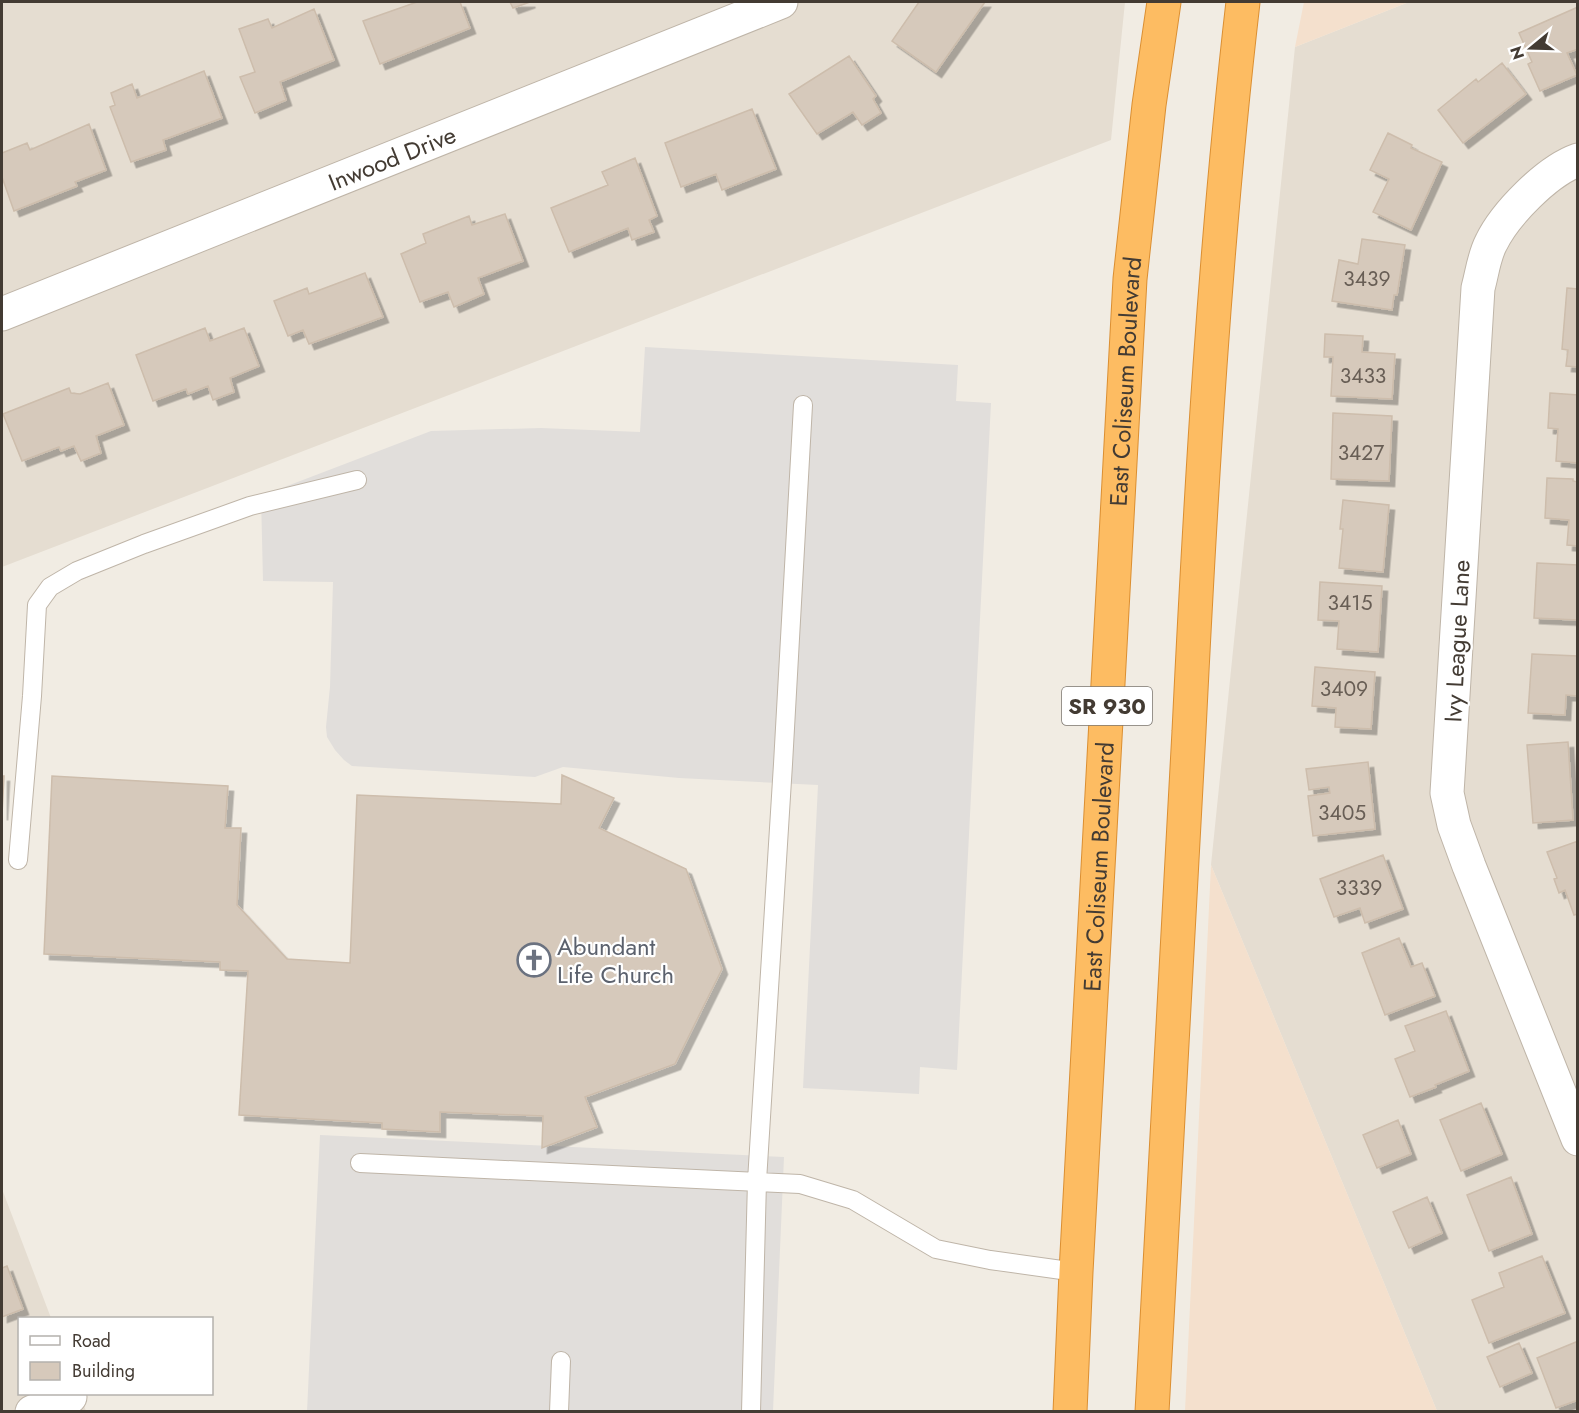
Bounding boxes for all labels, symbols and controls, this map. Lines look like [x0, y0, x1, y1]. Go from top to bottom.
north arrow [1501, 18, 1561, 78]
text: N [1504, 43, 1530, 62]
street label: Inwood Drive [323, 117, 461, 199]
street label: East Coliseum Boulevard [1100, 255, 1150, 507]
house number: 3439 [1343, 264, 1391, 294]
house number: 3433 [1340, 361, 1386, 391]
house number: 3427 [1338, 438, 1384, 468]
street label: Ivy League Lane [1435, 559, 1479, 723]
house number: 3415 [1327, 588, 1373, 618]
house number: 3409 [1320, 674, 1368, 704]
road number: SR 930 [1062, 687, 1152, 725]
street label: East Coliseum Boulevard [1074, 741, 1122, 993]
house number: 3405 [1318, 798, 1366, 828]
house number: 3339 [1336, 873, 1382, 903]
place label: Abundant Life Church [557, 929, 674, 992]
church icon: Abundant Life Church [516, 942, 552, 978]
legend [18, 1317, 213, 1395]
text: Road [72, 1328, 111, 1354]
text: Building [72, 1358, 135, 1384]

